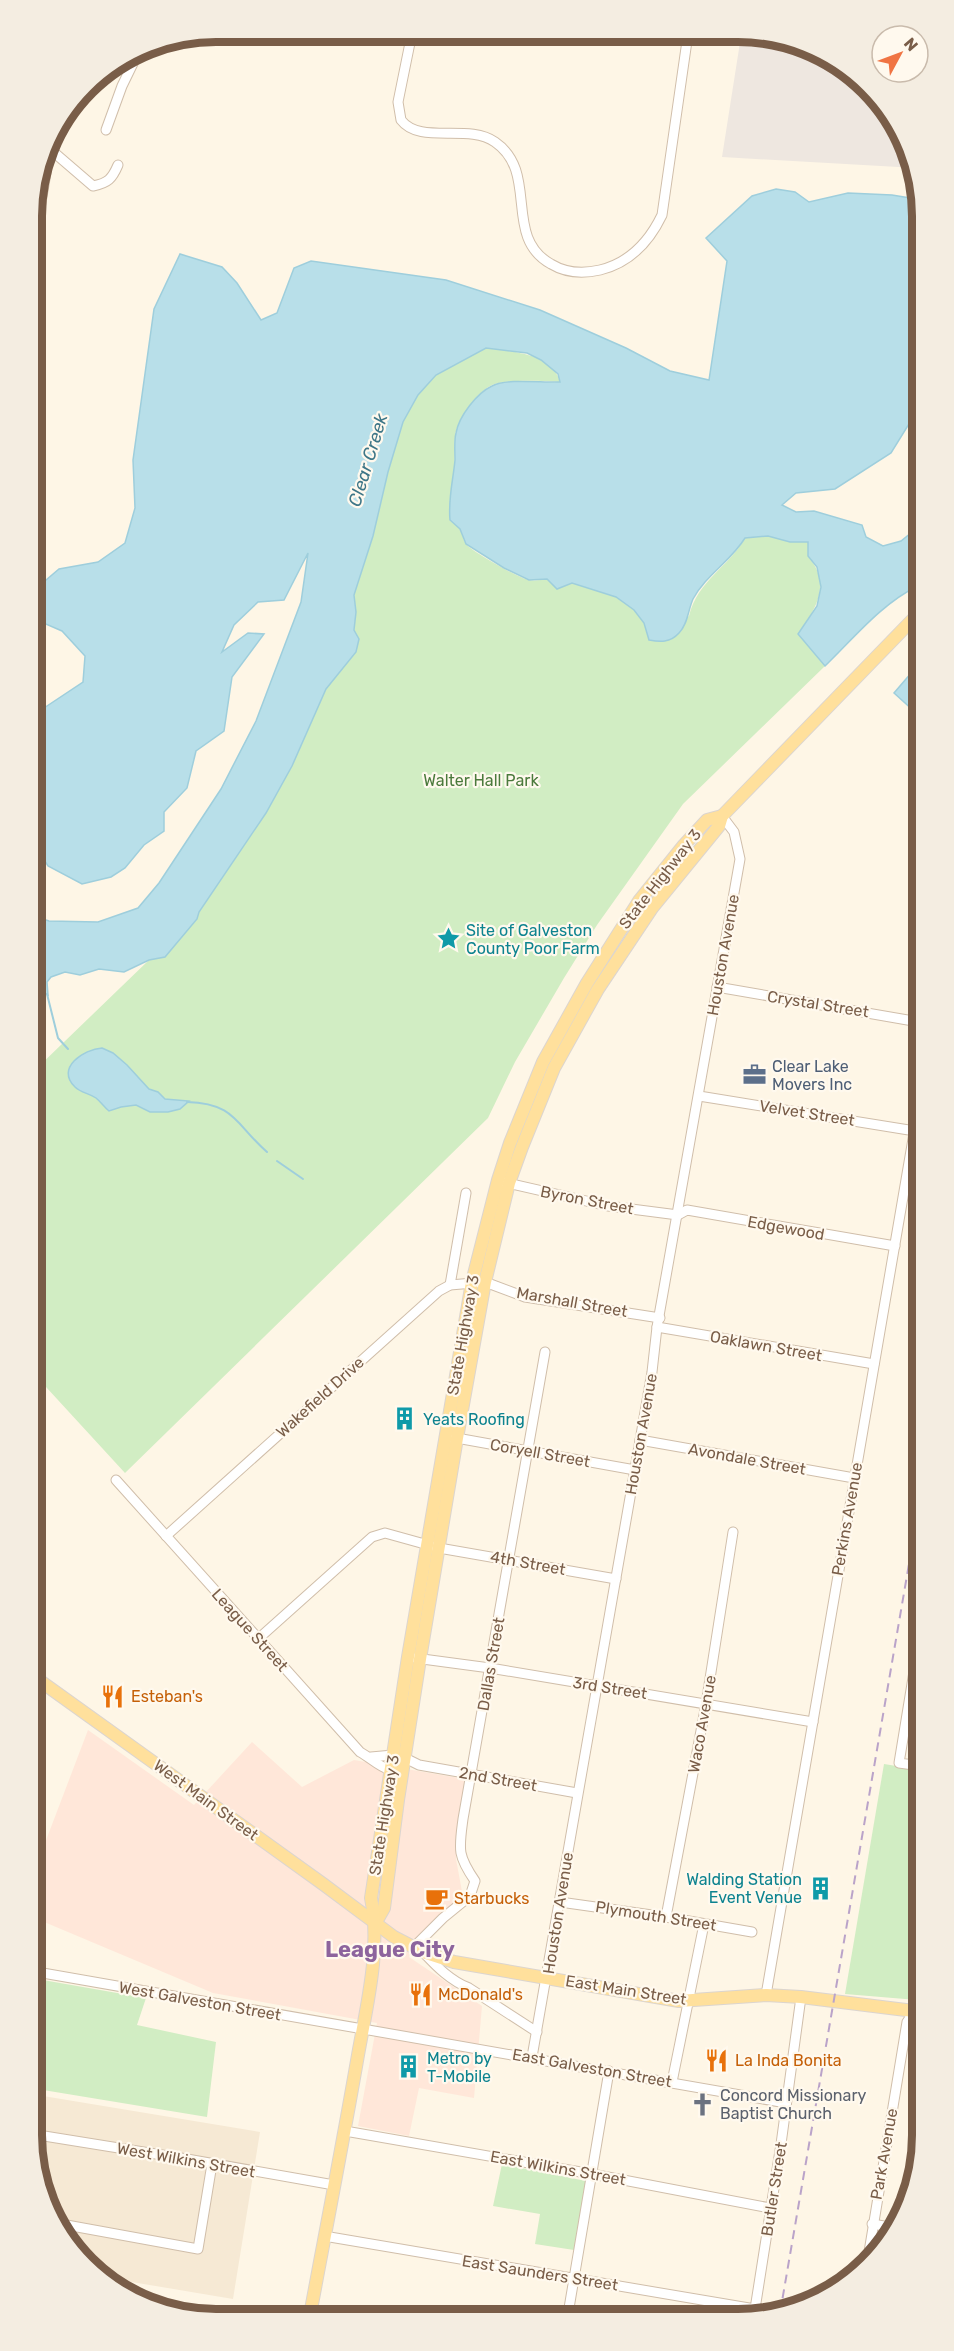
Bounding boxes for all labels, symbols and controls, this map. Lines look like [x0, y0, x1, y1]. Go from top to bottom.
north arrow [870, 24, 930, 84]
text: N [900, 34, 922, 55]
water label: Clear Creek [343, 410, 393, 509]
park label: Walter Hall Park [423, 771, 539, 790]
street label: State Highway 3 [615, 825, 705, 933]
street label: Houston Avenue [703, 893, 743, 1017]
place label: Site of Galveston County Poor Farm [466, 921, 600, 958]
place icon: Site of Galveston County Poor Farm [435, 926, 461, 952]
street label: Crystal Street [766, 987, 870, 1021]
place label: Clear Lake Movers Inc [772, 1057, 852, 1094]
office icon: Clear Lake Movers Inc [741, 1062, 767, 1088]
street label: Velvet Street [758, 1096, 856, 1130]
street label: Byron Street [539, 1182, 635, 1218]
street label: Edgewood [746, 1212, 826, 1244]
street label: State Highway 3 [443, 1273, 483, 1397]
street label: Marshall Street [515, 1283, 629, 1321]
street label: Oaklawn Street [709, 1327, 823, 1365]
street label: Wakefield Drive [272, 1353, 368, 1441]
street label: Houston Avenue [621, 1372, 661, 1496]
building icon: Yeats Roofing [392, 1406, 418, 1432]
place label: Yeats Roofing [423, 1410, 525, 1429]
street label: Coryell Street [488, 1435, 592, 1471]
street label: Avondale Street [687, 1439, 807, 1479]
street label: Perkins Avenue [828, 1461, 866, 1577]
street label: 4th Street [489, 1547, 567, 1579]
street label: League Street [208, 1585, 292, 1675]
street label: Dallas Street [473, 1616, 509, 1712]
street label: 3rd Street [571, 1673, 649, 1703]
street label: Waco Avenue [684, 1674, 720, 1774]
restaurant icon: Esteban's [100, 1683, 126, 1709]
place label: Esteban's [131, 1687, 203, 1706]
street label: State Highway 3 [365, 1753, 403, 1877]
street label: West Main Street [150, 1756, 262, 1844]
street label: 2nd Street [458, 1763, 538, 1795]
street label: Houston Avenue [539, 1851, 577, 1975]
place label: Walding Station Event Venue [686, 1870, 802, 1907]
building icon: Walding Station Event Venue [807, 1875, 833, 1901]
cafe icon: Starbucks [423, 1885, 449, 1911]
place label: Starbucks [454, 1889, 529, 1908]
street label: Plymouth Street [594, 1897, 718, 1935]
district label: League City [325, 1936, 455, 1963]
street label: East Main Street [564, 1971, 688, 2009]
street label: West Galveston Street [117, 1977, 283, 2025]
restaurant icon: McDonald's [407, 1981, 433, 2007]
place label: McDonald's [438, 1985, 523, 2004]
street label: East Galveston Street [511, 2045, 673, 2091]
restaurant icon: La Inda Bonita [704, 2047, 730, 2073]
place label: Metro by T-Mobile [427, 2049, 492, 2086]
place label: La Inda Bonita [735, 2051, 842, 2070]
building icon: Metro by T-Mobile [396, 2054, 422, 2080]
place label: Concord Missionary Baptist Church [720, 2086, 866, 2123]
church icon: Concord Missionary Baptist Church [689, 2091, 715, 2117]
street label: Park Avenue [867, 2107, 901, 2201]
street label: West Wilkins Street [115, 2138, 257, 2182]
street label: Butler Street [757, 2140, 791, 2238]
street label: East Wilkins Street [489, 2147, 627, 2189]
street label: East Saunders Street [461, 2251, 619, 2295]

